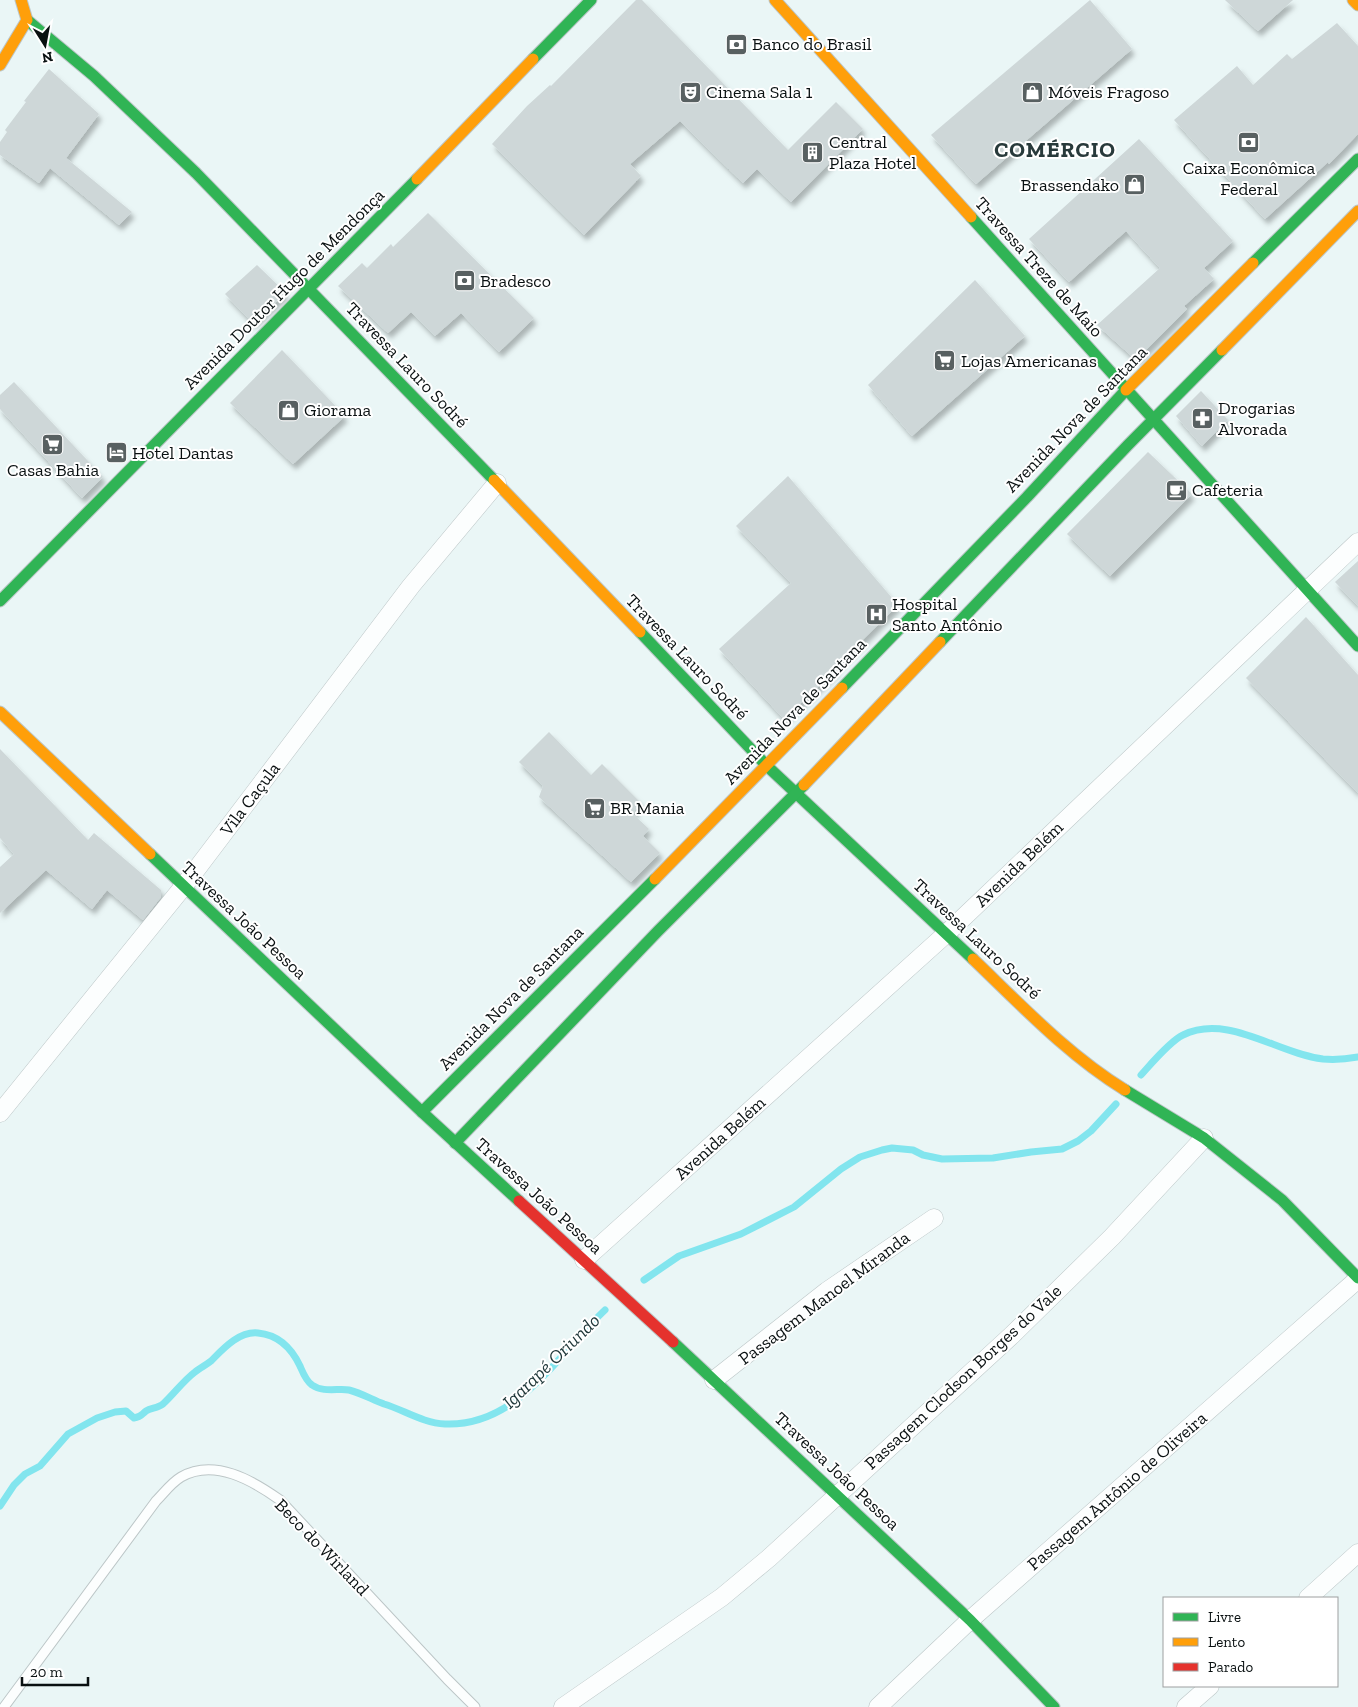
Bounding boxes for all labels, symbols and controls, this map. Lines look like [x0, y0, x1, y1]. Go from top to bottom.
north arrow [20, 20, 70, 70]
bank icon: Banco do Brasil [724, 32, 748, 56]
place label: Banco do Brasil [752, 33, 872, 55]
text: N [40, 48, 54, 67]
theatre icon: Cinema Sala 1 [678, 80, 702, 104]
shop icon: Móveis Fragoso [1020, 80, 1044, 104]
place label: Cinema Sala 1 [706, 81, 813, 103]
place label: Móveis Fragoso [1048, 81, 1169, 103]
place label: Central Plaza Hotel [829, 131, 916, 174]
bank icon: Caixa Econômica Federal [1237, 131, 1261, 155]
district label: COMÉRCIO [994, 136, 1116, 163]
building icon: Central Plaza Hotel [801, 140, 825, 164]
place label: Caixa Econômica Federal [1183, 157, 1316, 200]
shop icon: Brassendako [1123, 173, 1147, 197]
place label: Brassendako [1020, 174, 1119, 196]
street label: Avenida Doutor Hugo de Mendonça [179, 184, 389, 394]
street label: Travessa Treze de Maio [970, 192, 1108, 342]
bank icon: Bradesco [452, 269, 476, 293]
place label: Bradesco [480, 270, 551, 292]
street label: Travessa Lauro Sodré [341, 297, 473, 433]
street label: Avenida Nova de Santana [1000, 341, 1152, 497]
supermarket icon: Lojas Americanas [933, 349, 957, 373]
place label: Lojas Americanas [961, 350, 1097, 372]
place label: Drogarias Alvorada [1218, 397, 1295, 440]
shop icon: Giorama [276, 398, 300, 422]
place label: Giorama [304, 399, 371, 421]
pharmacy icon: Drogarias Alvorada [1190, 406, 1214, 430]
supermarket icon: Casas Bahia [41, 433, 65, 457]
hotel icon: Hotel Dantas [104, 441, 128, 465]
place label: Hotel Dantas [132, 442, 233, 464]
place label: Casas Bahia [7, 459, 99, 481]
cafe icon: Cafeteria [1164, 478, 1188, 502]
place label: Cafeteria [1192, 479, 1263, 501]
street label: Travessa Lauro Sodré [621, 589, 753, 725]
place label: Hospital Santo Antônio [892, 593, 1003, 636]
hospital icon: Hospital Santo Antônio [864, 602, 888, 626]
street label: Avenida Nova de Santana [719, 633, 871, 789]
street label: Vila Caçula [215, 758, 285, 841]
supermarket icon: BR Mania [582, 796, 606, 820]
place label: BR Mania [610, 797, 685, 819]
street label: Avenida Belém [970, 816, 1068, 912]
street label: Travessa João Pessoa [177, 856, 311, 984]
street label: Travessa Lauro Sodré [908, 874, 1046, 1004]
street label: Avenida Nova de Santana [434, 921, 588, 1075]
street label: Avenida Belém [670, 1091, 770, 1184]
street label: Travessa João Pessoa [471, 1133, 607, 1259]
street label: Passagem Manoel Miranda [734, 1226, 914, 1370]
street label: Passagem Clodson Borges do Vale [860, 1280, 1066, 1474]
water label: Igarapé Oriundo [497, 1309, 605, 1413]
street label: Travessa João Pessoa [770, 1407, 904, 1535]
street label: Passagem Antônio de Oliveira [1023, 1407, 1212, 1575]
street label: Beco do Wirland [270, 1494, 374, 1600]
legend [1163, 1597, 1338, 1687]
text: Livre [1208, 1608, 1241, 1626]
text: Lento [1208, 1633, 1245, 1651]
scale bar [22, 1654, 89, 1686]
text: Parado [1208, 1658, 1254, 1676]
text: 20 m [30, 1663, 63, 1681]

